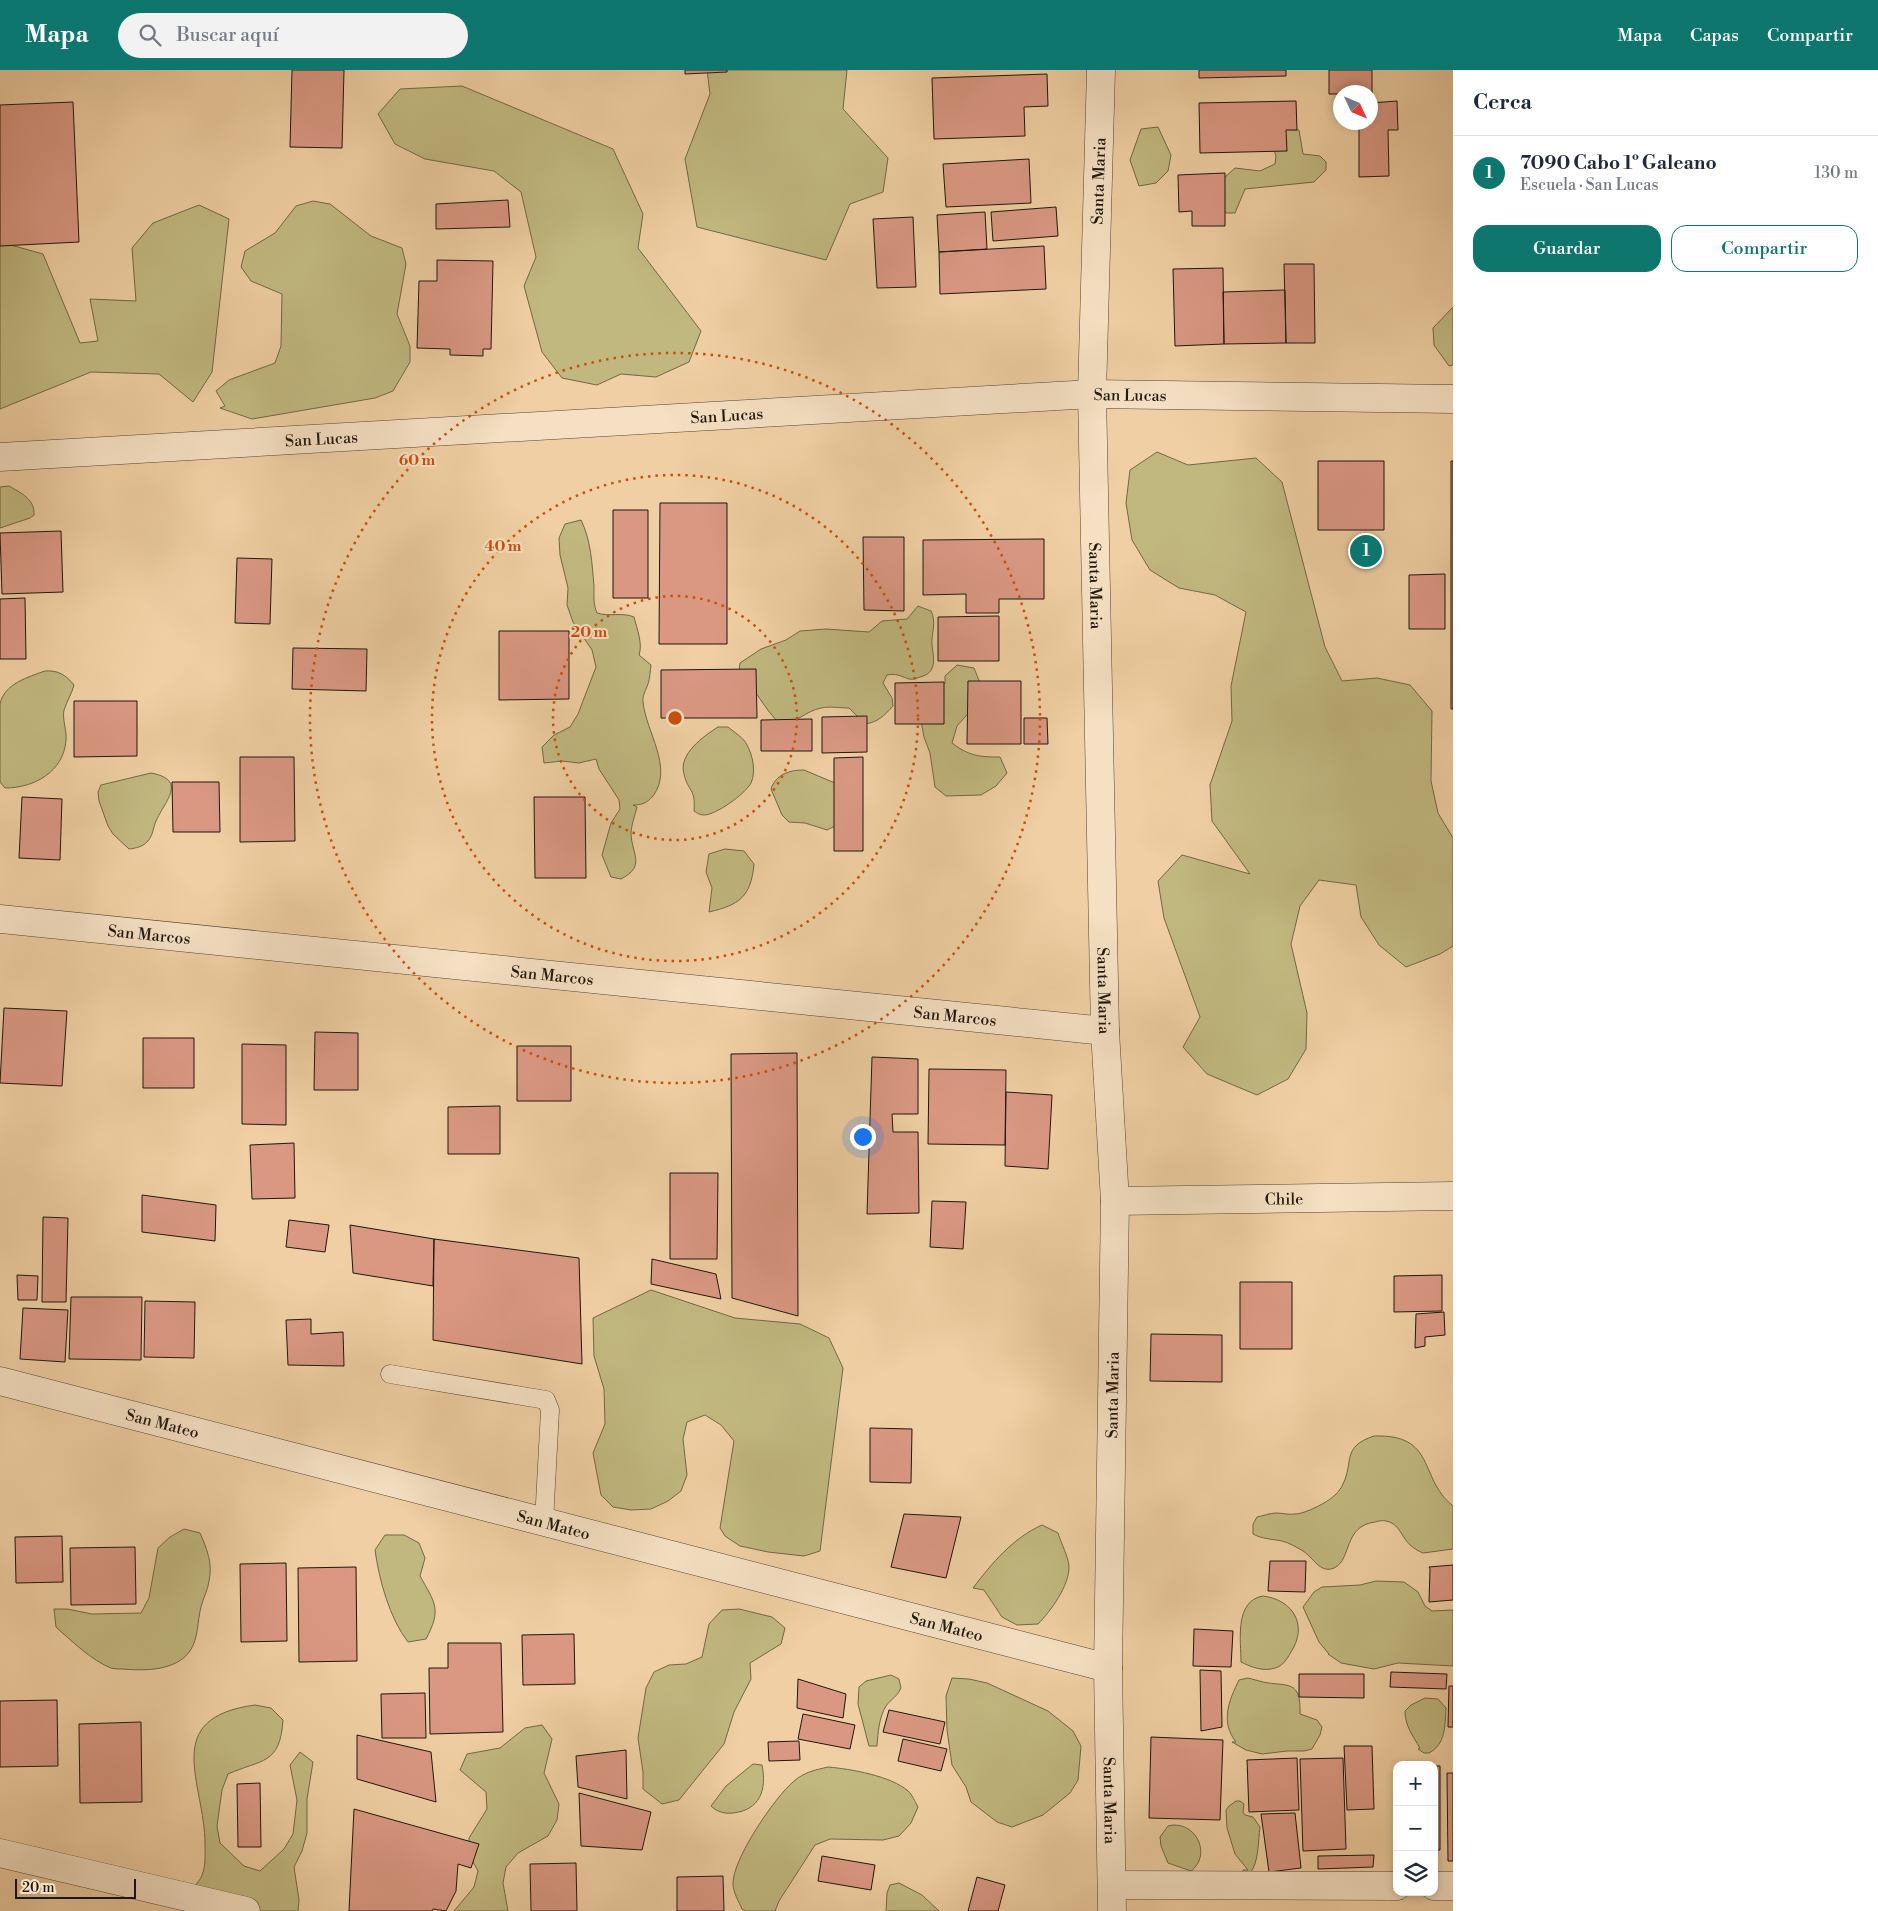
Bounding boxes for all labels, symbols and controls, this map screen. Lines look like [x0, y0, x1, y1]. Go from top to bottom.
search box [118, 13, 468, 58]
text: Mapa [25, 20, 88, 50]
icon: search [136, 21, 164, 49]
text: Buscar aquí [176, 23, 279, 47]
text: Mapa [1618, 24, 1662, 47]
text: Capas [1690, 24, 1739, 47]
text: Compartir [1767, 24, 1853, 47]
north arrow [1333, 85, 1378, 130]
text: Cerca [1473, 90, 1532, 116]
street label: Santa Maria [1087, 136, 1111, 225]
text: 7090 Cabo 1º Galeano [1520, 151, 1717, 175]
text: 1 [1485, 163, 1493, 183]
text: 130 m [1814, 163, 1858, 183]
text: Escuela · San Lucas [1520, 175, 1658, 195]
button: Guardar [1473, 225, 1661, 272]
button: Compartir [1671, 225, 1858, 272]
street label: San Lucas [1093, 385, 1167, 406]
street label: San Lucas [690, 404, 764, 428]
street label: San Lucas [284, 427, 359, 452]
text: 60 m [399, 451, 436, 470]
pin: 1 [1350, 532, 1382, 570]
text: 40 m [484, 537, 522, 556]
street label: Santa Maria [1084, 542, 1106, 630]
text: 20 m [571, 623, 608, 642]
centre of rings [666, 709, 684, 727]
street label: San Marcos [107, 921, 192, 949]
street label: Santa Maria [1092, 947, 1114, 1035]
street label: San Marcos [510, 962, 594, 990]
street label: San Marcos [913, 1003, 997, 1031]
your location [850, 1124, 876, 1150]
street label: Chile [1265, 1189, 1303, 1210]
street label: Santa Maria [1102, 1350, 1124, 1439]
street label: San Mateo [124, 1405, 201, 1443]
street label: San Mateo [515, 1506, 592, 1544]
street label: San Mateo [908, 1608, 985, 1646]
street label: Santa Maria [1098, 1757, 1120, 1845]
map controls [1393, 1761, 1438, 1896]
button: + [1393, 1761, 1438, 1806]
button: − [1393, 1806, 1438, 1851]
button: layers [1393, 1851, 1438, 1896]
scale bar [15, 1876, 136, 1899]
text: 20 m [22, 1879, 54, 1897]

